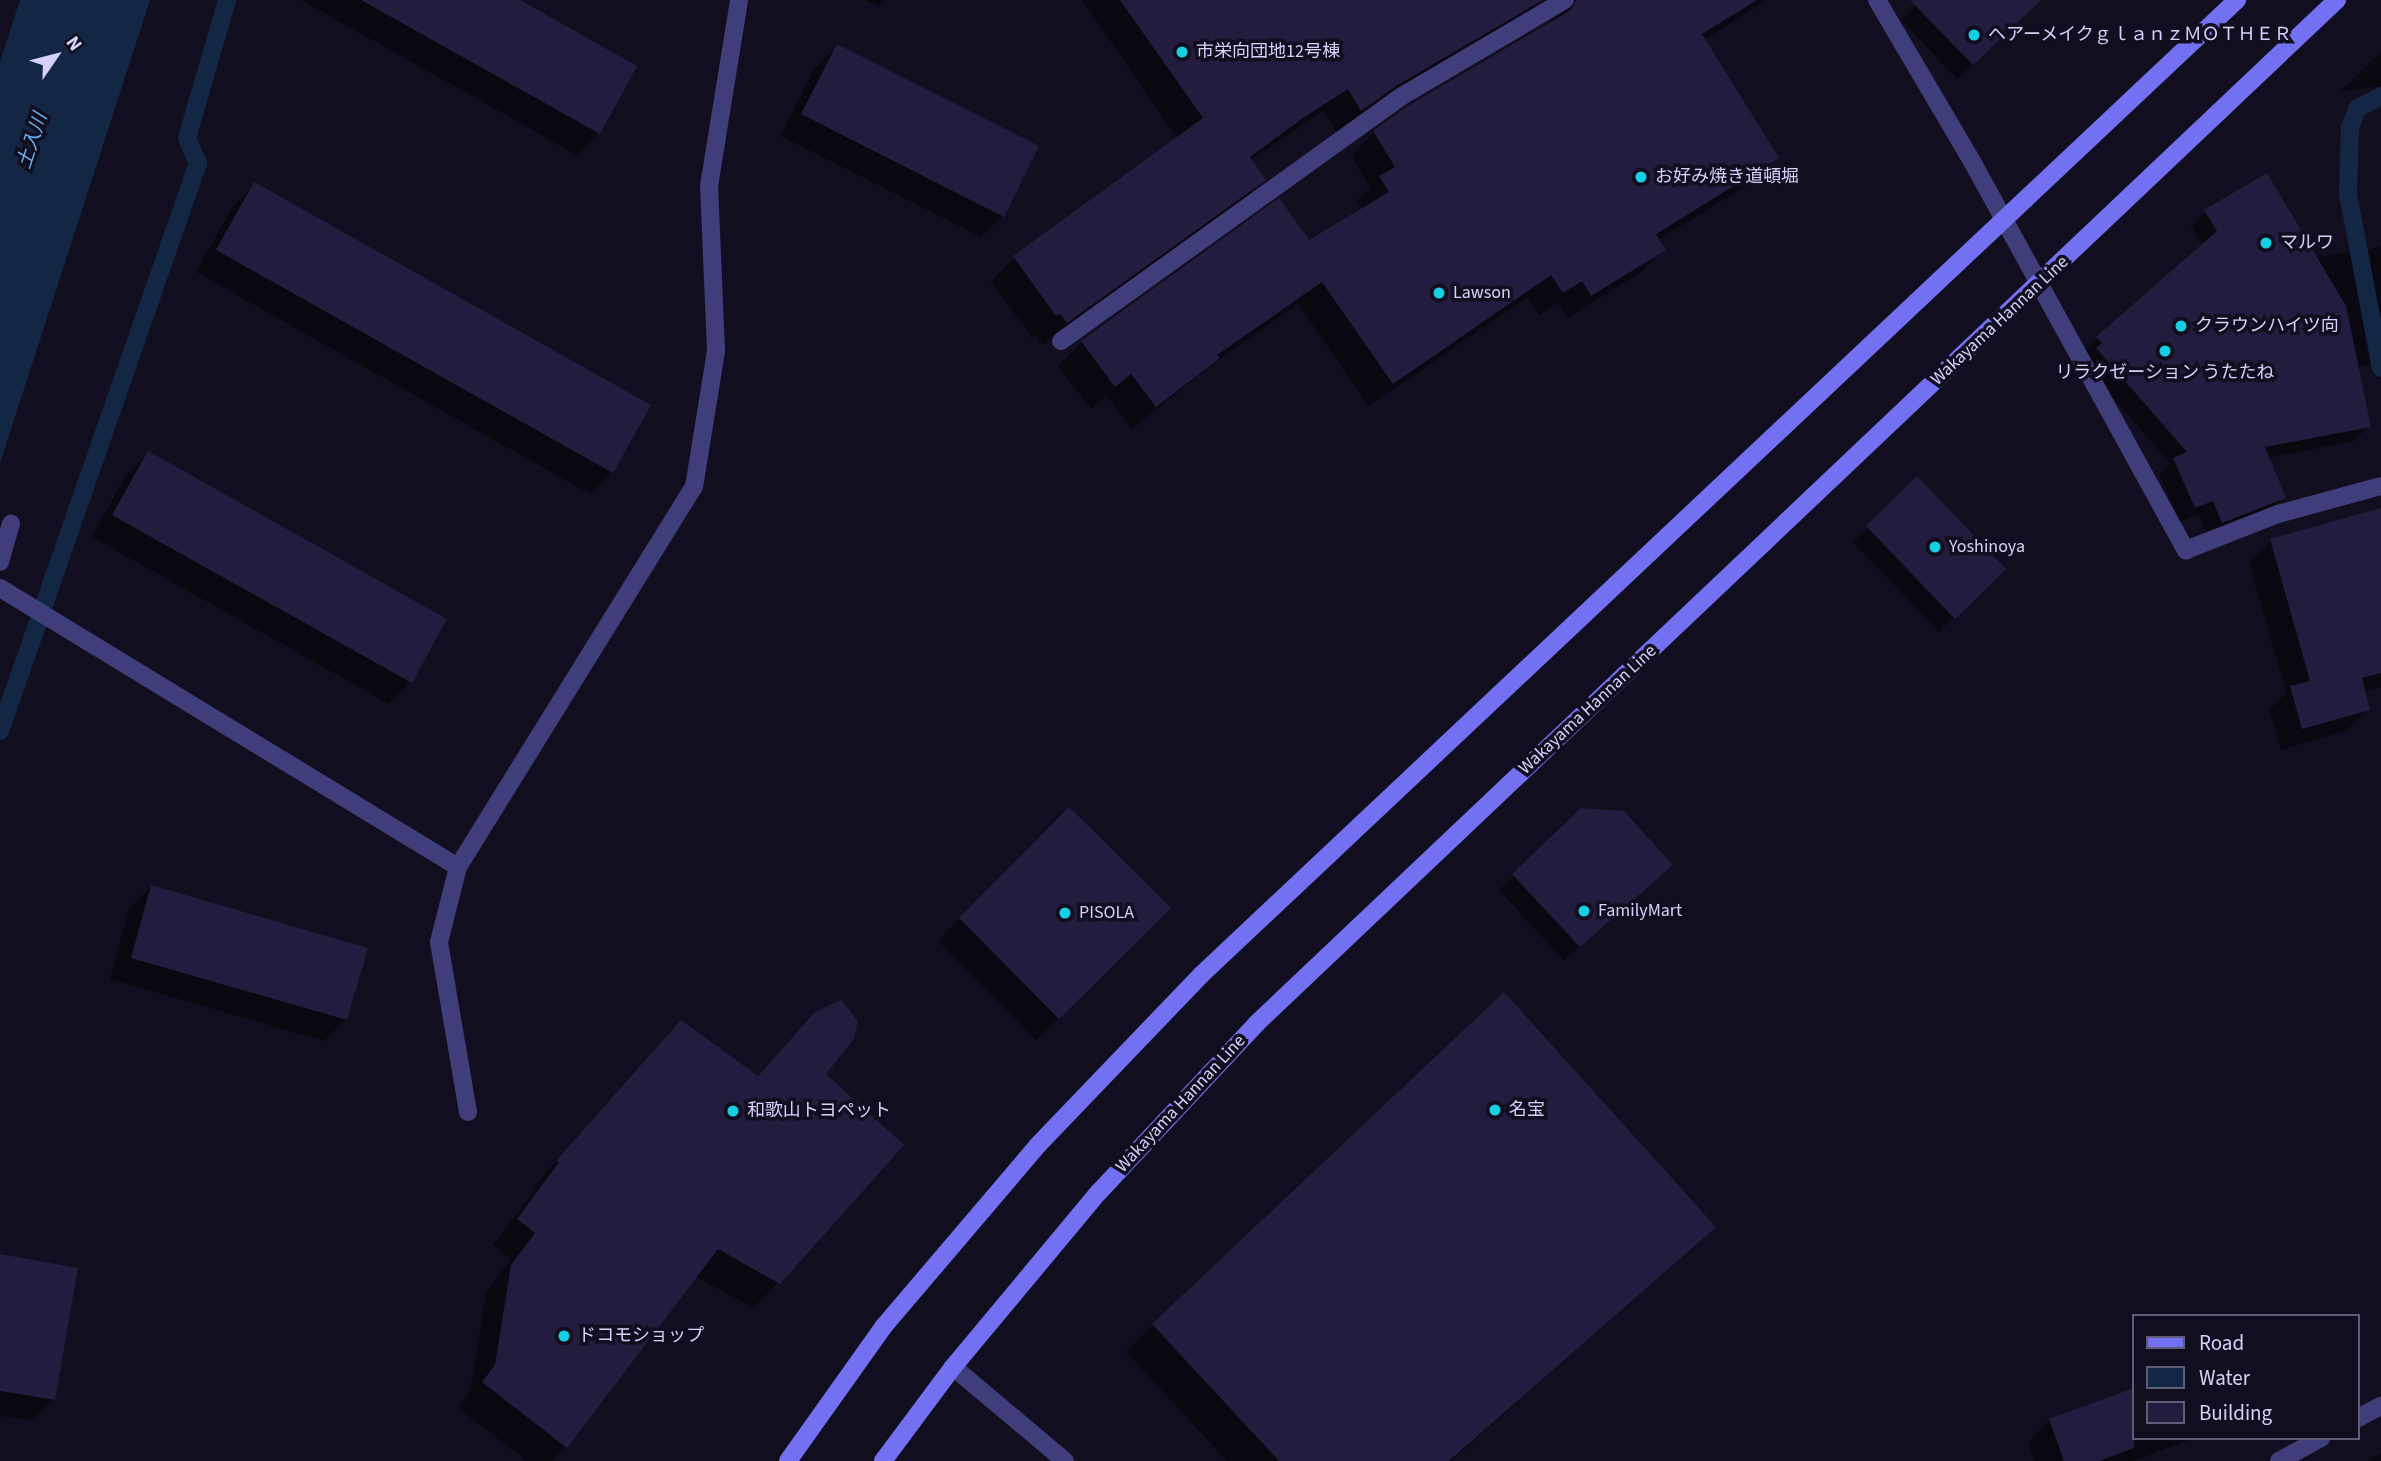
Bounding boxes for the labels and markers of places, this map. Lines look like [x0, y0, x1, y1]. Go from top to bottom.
place label: ヘアーメイクｇｌａｎｚＭＯＴＨＥＲ [1988, 24, 2293, 46]
marker: ヘアーメイクｇｌａｎｚＭＯＴＨＥＲ [1966, 27, 1982, 43]
place label: 市栄向団地12号棟 [1196, 41, 1340, 63]
marker: 市栄向団地12号棟 [1174, 44, 1190, 60]
place label: お好み焼き道頓堀 [1655, 166, 1799, 188]
marker: お好み焼き道頓堀 [1633, 169, 1649, 185]
place label: マルワ [2280, 232, 2334, 254]
marker: マルワ [2258, 235, 2274, 251]
place label: Lawson [1453, 282, 1511, 304]
marker: Lawson [1431, 285, 1447, 301]
place label: クラウンハイツ向 [2195, 315, 2339, 337]
marker: クラウンハイツ向 [2173, 318, 2189, 334]
marker: リラクゼーション うたたね [2157, 343, 2173, 359]
place label: リラクゼーション うたたね [2055, 362, 2275, 384]
place label: Yoshinoya [1949, 536, 2025, 558]
marker: Yoshinoya [1927, 539, 1943, 555]
place label: FamilyMart [1598, 900, 1682, 922]
place label: PISOLA [1079, 902, 1134, 924]
marker: FamilyMart [1576, 903, 1592, 919]
marker: PISOLA [1057, 905, 1073, 921]
place label: 名宝 [1509, 1099, 1545, 1121]
place label: 和歌山トヨペット [747, 1100, 891, 1122]
marker: 名宝 [1487, 1102, 1503, 1118]
marker: 和歌山トヨペット [725, 1103, 741, 1119]
place label: ドコモショップ [578, 1325, 704, 1347]
marker: ドコモショップ [556, 1328, 572, 1344]

